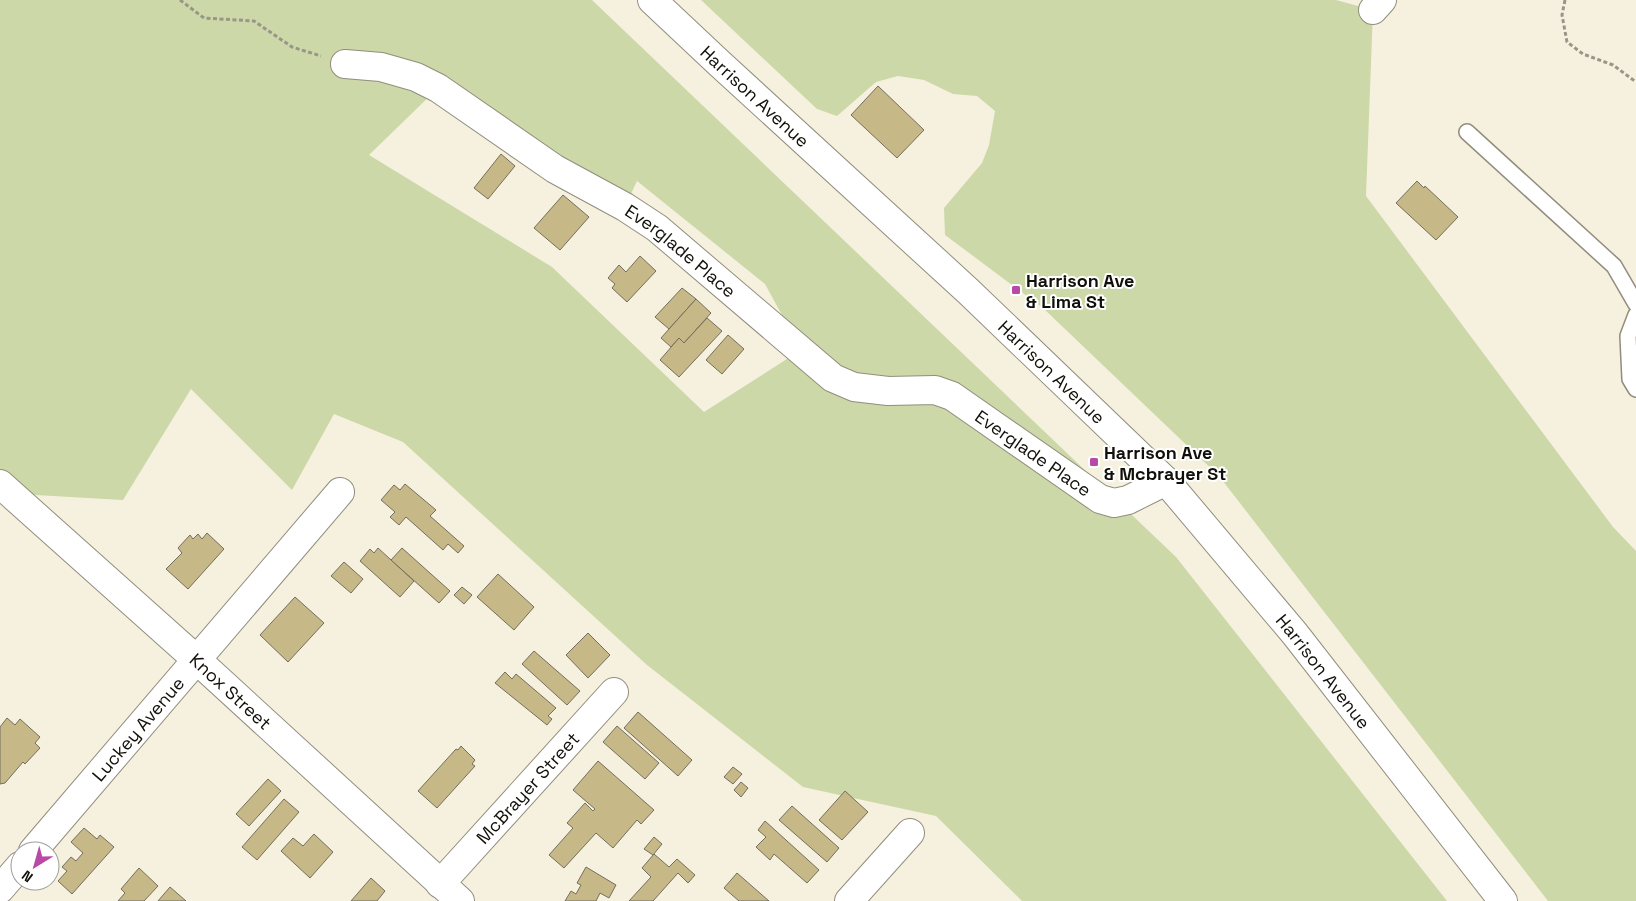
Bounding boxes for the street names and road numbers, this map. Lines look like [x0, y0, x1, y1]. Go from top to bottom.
street label: Harrison Avenue [696, 40, 815, 152]
street label: Everglade Place [621, 199, 741, 302]
street label: Harrison Avenue [994, 315, 1110, 428]
street label: Everglade Place [971, 404, 1096, 501]
street label: Harrison Avenue [1271, 609, 1376, 733]
street label: Knox Street [185, 648, 277, 734]
street label: Luckey Avenue [86, 672, 189, 786]
street label: McBrayer Street [471, 727, 584, 848]

